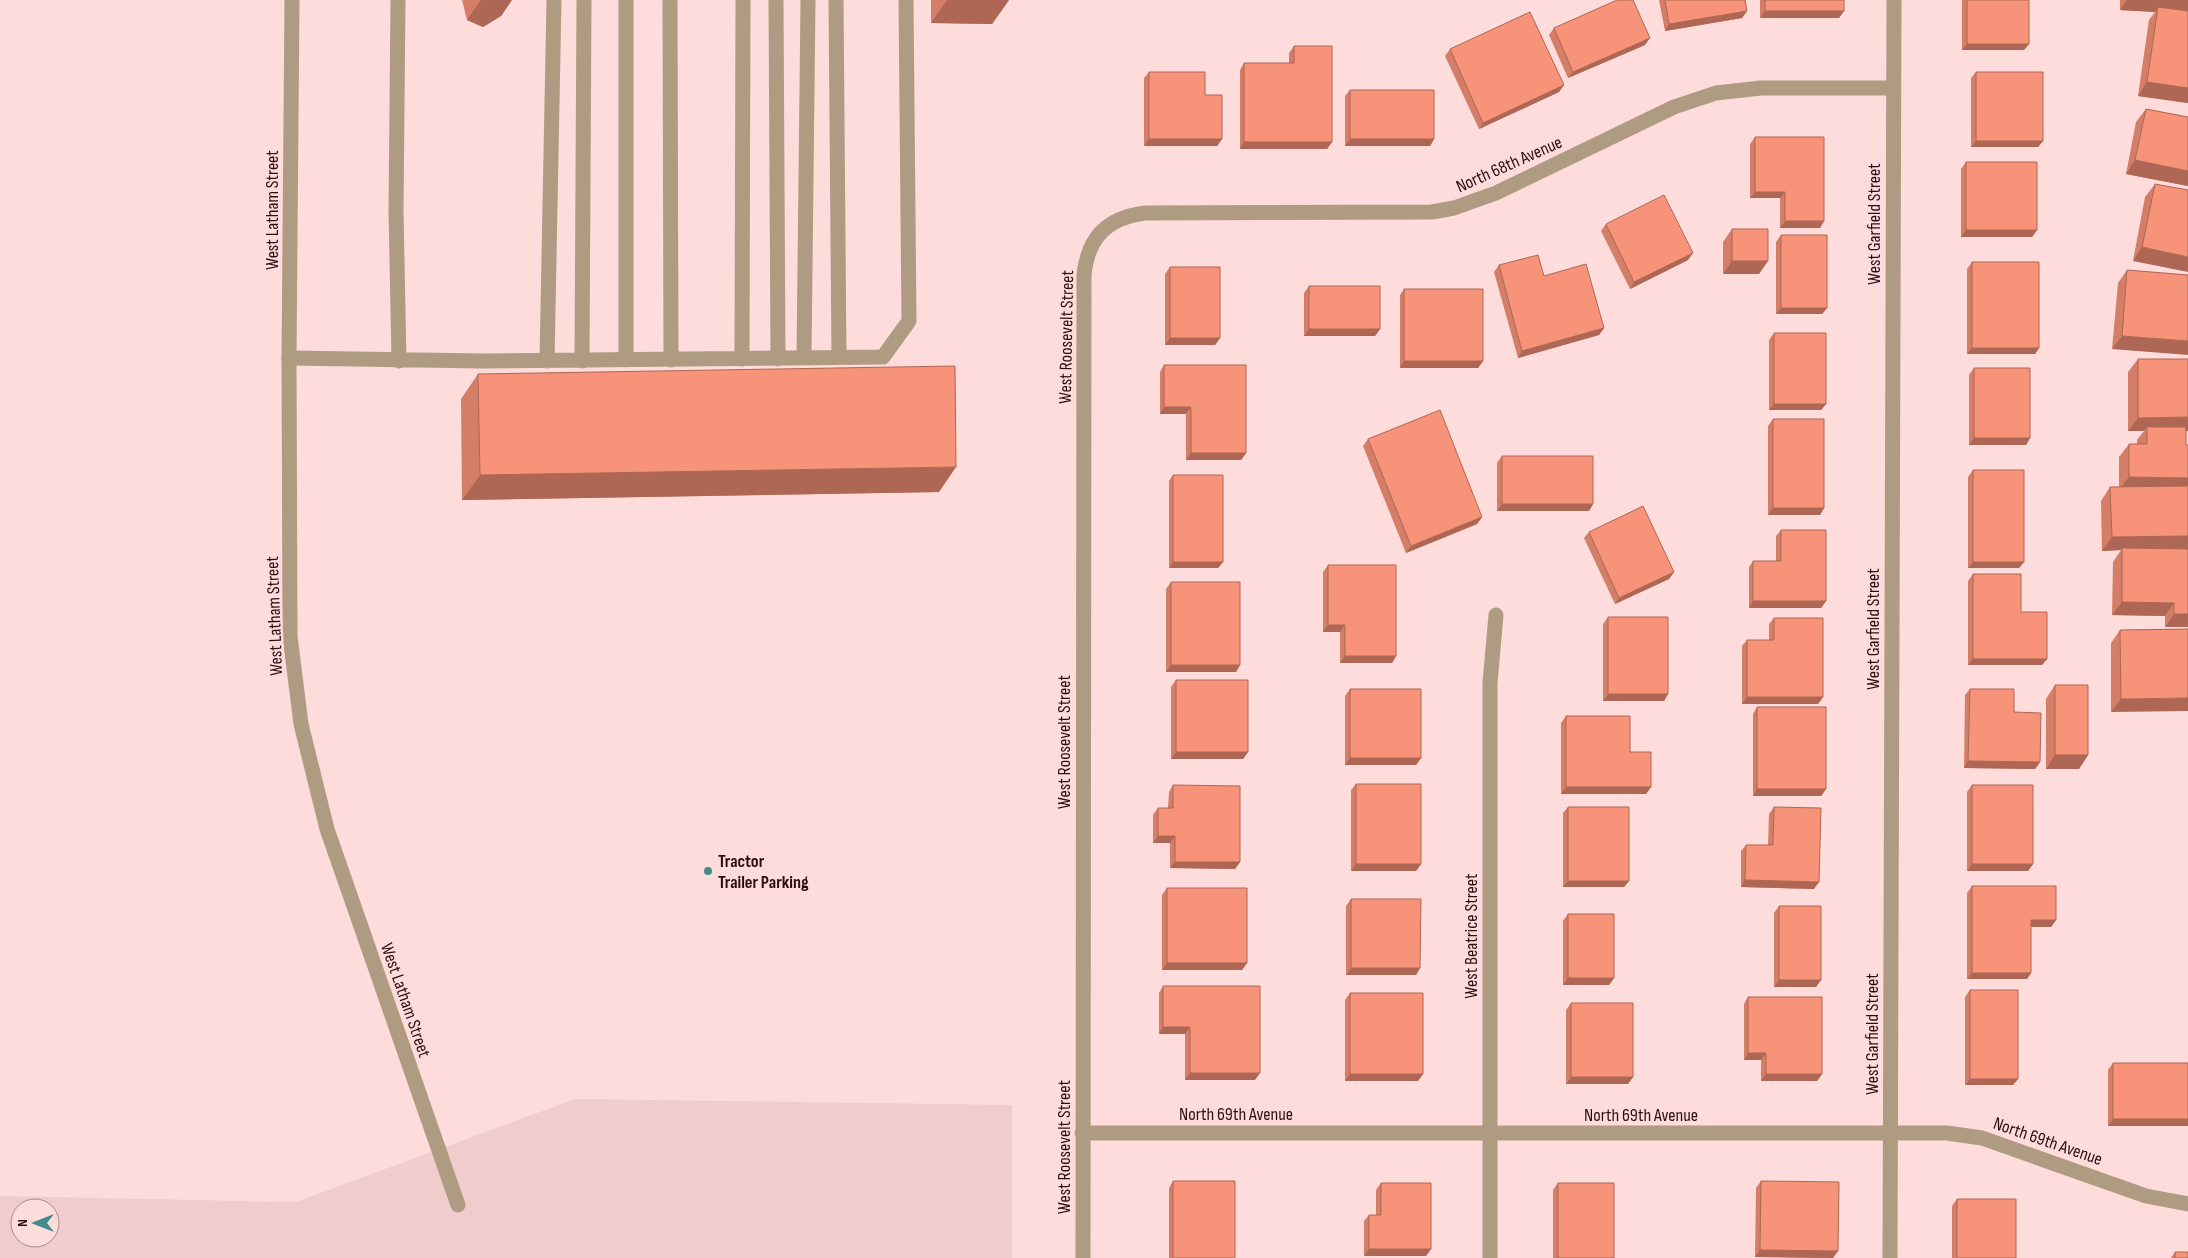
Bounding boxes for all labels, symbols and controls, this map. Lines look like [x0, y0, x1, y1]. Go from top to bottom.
street label: North 68th Avenue [1453, 132, 1566, 197]
street label: West Latham Street [262, 150, 283, 270]
street label: West Garfield Street [1864, 163, 1885, 285]
street label: West Roosevelt Street [1055, 269, 1078, 404]
street label: West Latham Street [262, 555, 287, 676]
street label: West Garfield Street [1863, 568, 1884, 690]
street label: West Roosevelt Street [1054, 675, 1075, 809]
place label: Tractor Trailer Parking [718, 851, 809, 893]
marker: Tractor Trailer Parking [702, 865, 714, 877]
street label: West Beatrice Street [1461, 873, 1482, 998]
street label: West Latham Street [376, 940, 435, 1061]
street label: West Garfield Street [1862, 973, 1883, 1095]
street label: West Roosevelt Street [1054, 1080, 1075, 1214]
street label: North 69th Avenue [1179, 1104, 1293, 1125]
street label: North 69th Avenue [1584, 1105, 1698, 1126]
street label: North 69th Avenue [1991, 1113, 2105, 1170]
north arrow [10, 1198, 60, 1248]
text: N [14, 1219, 31, 1227]

